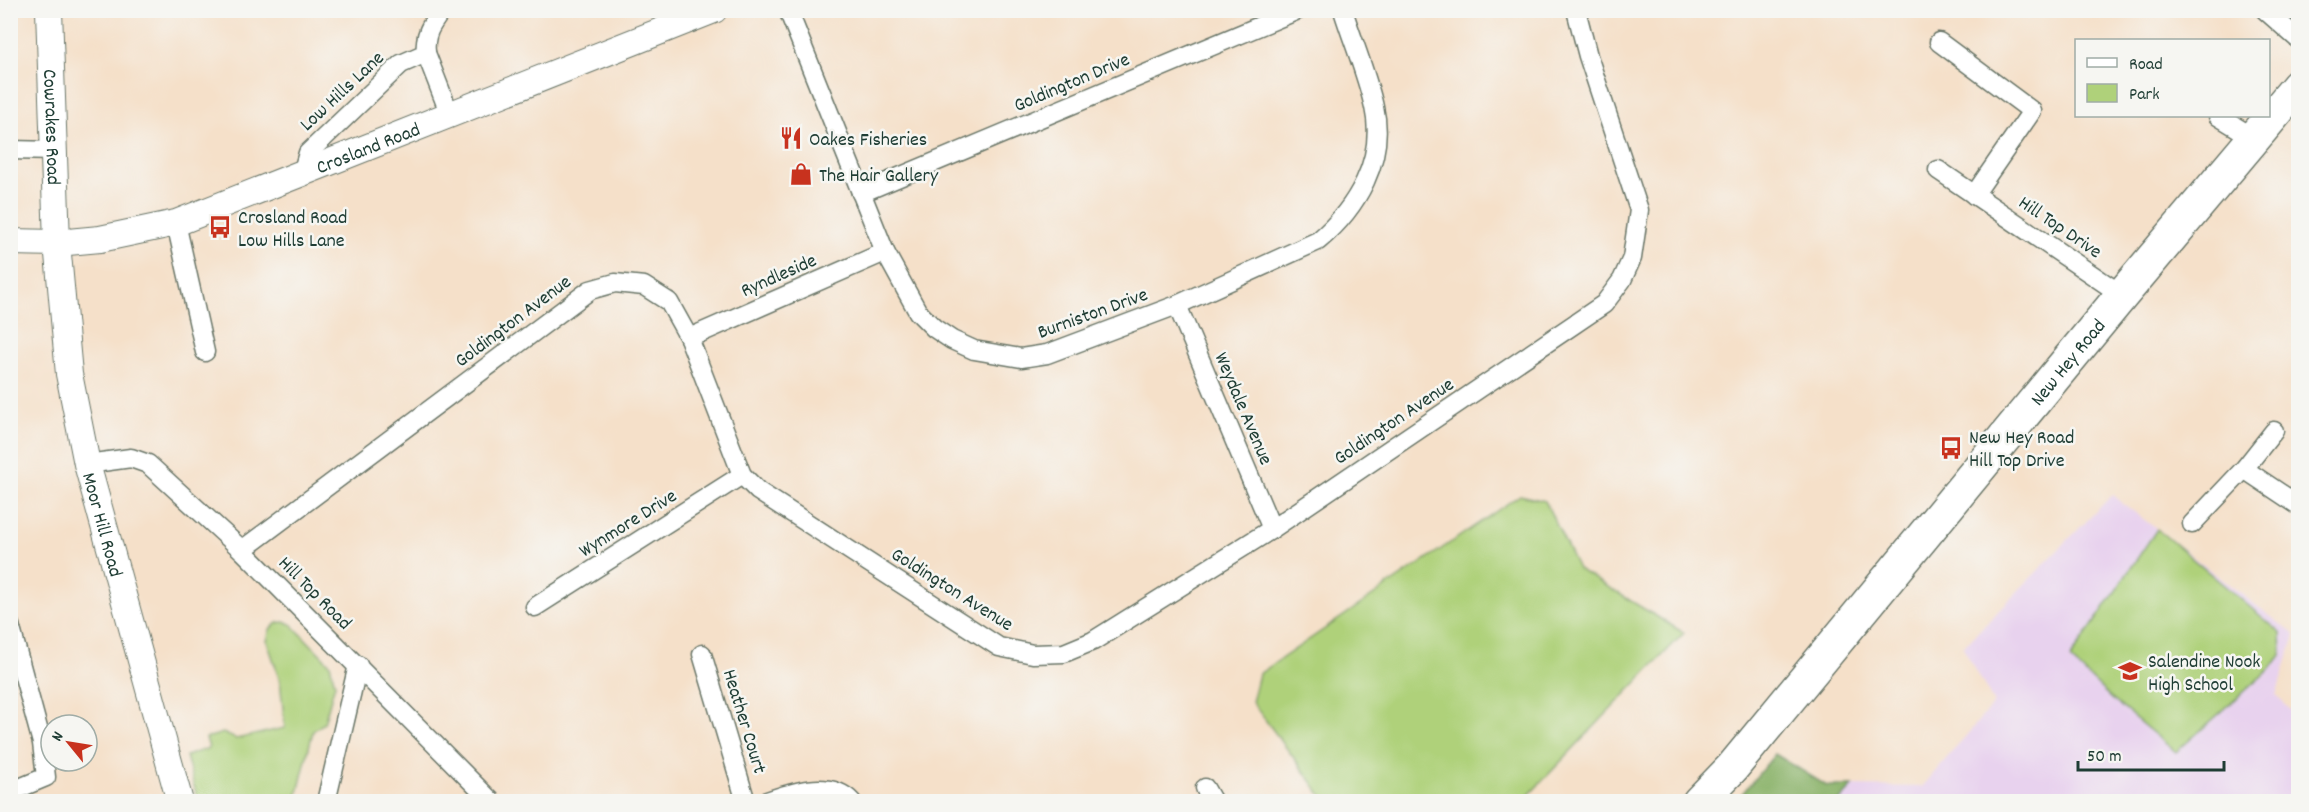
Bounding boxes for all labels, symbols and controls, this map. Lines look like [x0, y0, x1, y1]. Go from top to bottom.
legend [2075, 39, 2270, 117]
street label: Low Hills Lane [295, 45, 392, 139]
street label: Goldington Drive [1010, 47, 1135, 121]
text: Road [2129, 53, 2163, 78]
street label: Cowrakes Road [34, 69, 66, 185]
text: Park [2129, 83, 2160, 108]
street label: Crosland Road [313, 117, 425, 183]
restaurant icon: Oakes Fisheries [778, 125, 804, 151]
place label: Oakes Fisheries [809, 127, 927, 155]
shop icon: The Hair Gallery [788, 161, 814, 187]
place label: The Hair Gallery [819, 163, 939, 191]
street label: Hill Top Drive [2012, 190, 2107, 267]
place label: Crosland Road Low Hills Lane [238, 205, 347, 256]
bus stop icon: Crosland Road Low Hills Lane [207, 214, 233, 240]
street label: Ryndleside [737, 248, 822, 306]
street label: Goldington Avenue [450, 269, 578, 376]
street label: Burniston Drive [1034, 282, 1152, 348]
street label: New Hey Road [2025, 314, 2114, 413]
street label: Weydale Avenue [1206, 348, 1279, 470]
street label: Goldington Avenue [1329, 372, 1461, 473]
place label: New Hey Road Hill Top Drive [1969, 425, 2074, 476]
bus stop icon: New Hey Road Hill Top Drive [1938, 435, 1964, 461]
street label: Moor Hill Road [73, 470, 128, 580]
street label: Wynmore Drive [574, 483, 683, 566]
street label: Goldington Avenue [885, 542, 1018, 640]
street label: Hill Top Road [271, 551, 357, 637]
place label: Salendine Nook High School [2148, 649, 2261, 700]
school or university icon: Salendine Nook High School [2117, 658, 2143, 684]
street label: Heather Court [714, 666, 772, 778]
north arrow [39, 713, 99, 773]
text: N [46, 727, 70, 746]
scale bar [2078, 734, 2224, 772]
text: 50 m [2087, 745, 2122, 770]

